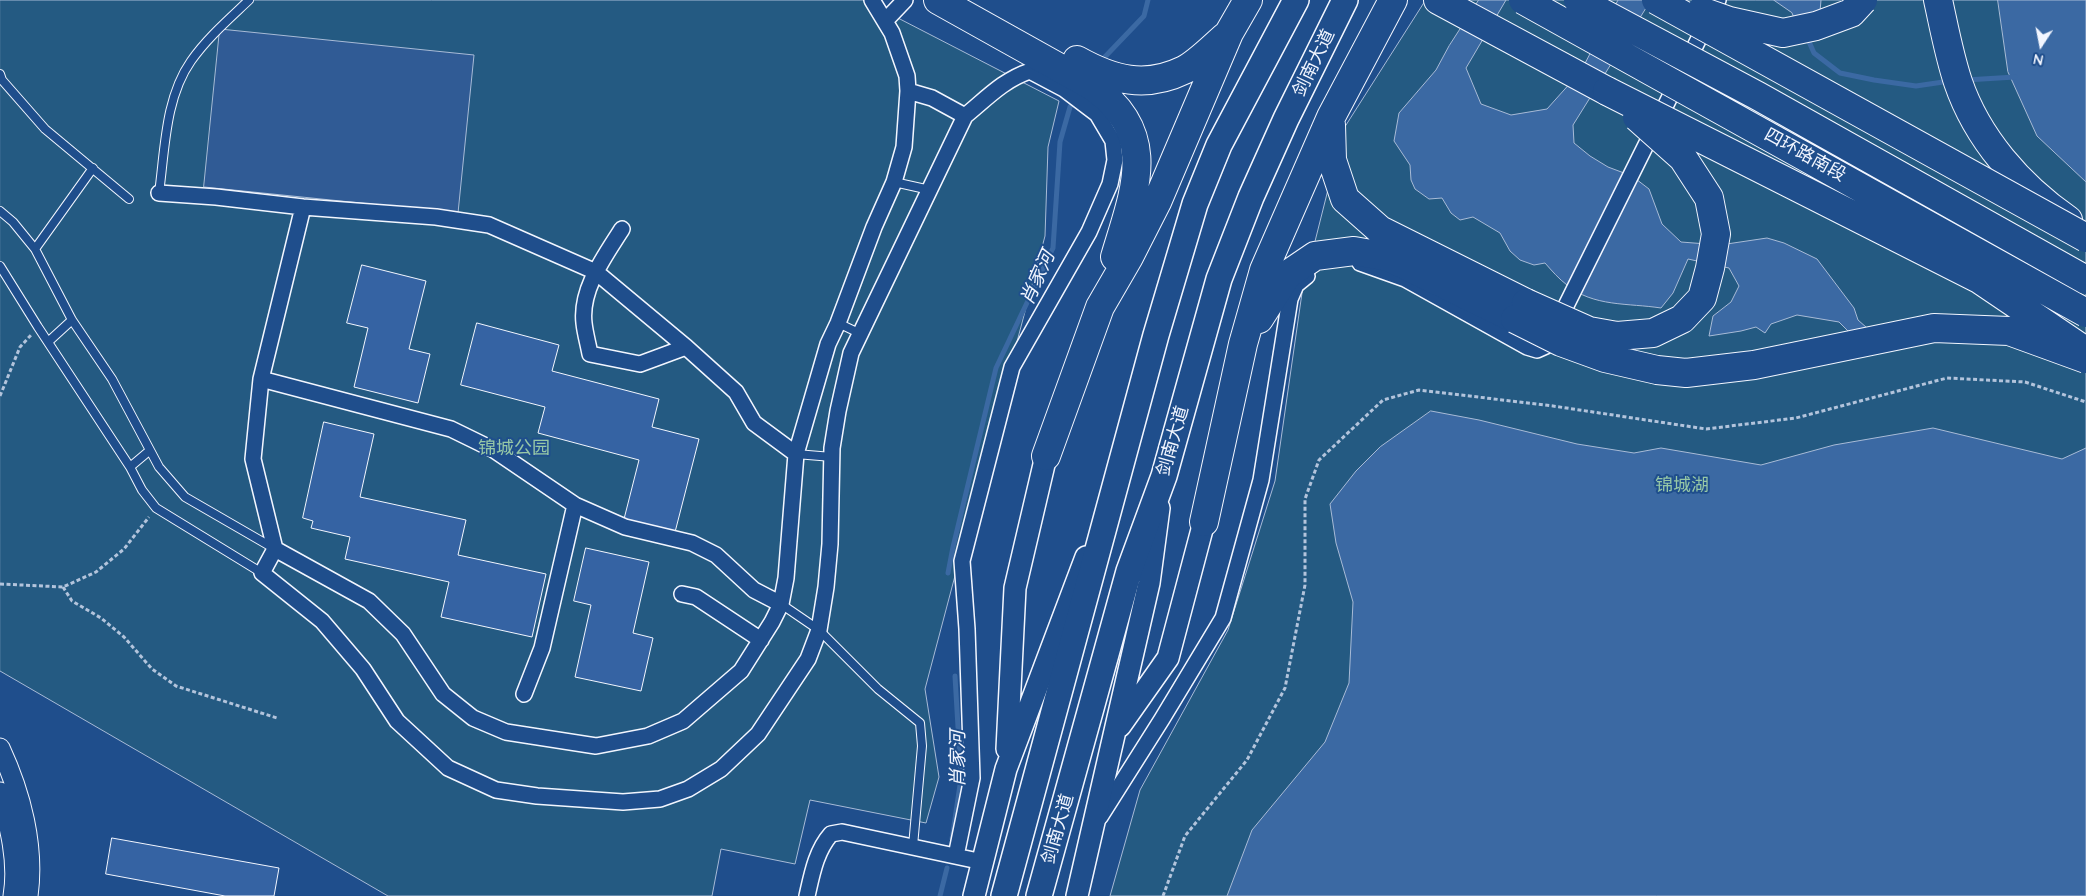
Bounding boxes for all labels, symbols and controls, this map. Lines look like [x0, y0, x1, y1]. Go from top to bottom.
north arrow [2016, 20, 2066, 70]
street label: 剑南大道 [1289, 26, 1339, 100]
text: N [2031, 50, 2045, 70]
street label: 四环路南段 [1760, 124, 1850, 186]
water label: 肖家河 [1016, 247, 1060, 309]
street label: 剑南大道 [1153, 403, 1193, 479]
park label: 锦城公园 [478, 438, 550, 460]
park label: 锦城湖 [1655, 475, 1709, 497]
water label: 肖家河 [947, 731, 969, 787]
street label: 剑南大道 [1038, 791, 1078, 867]

